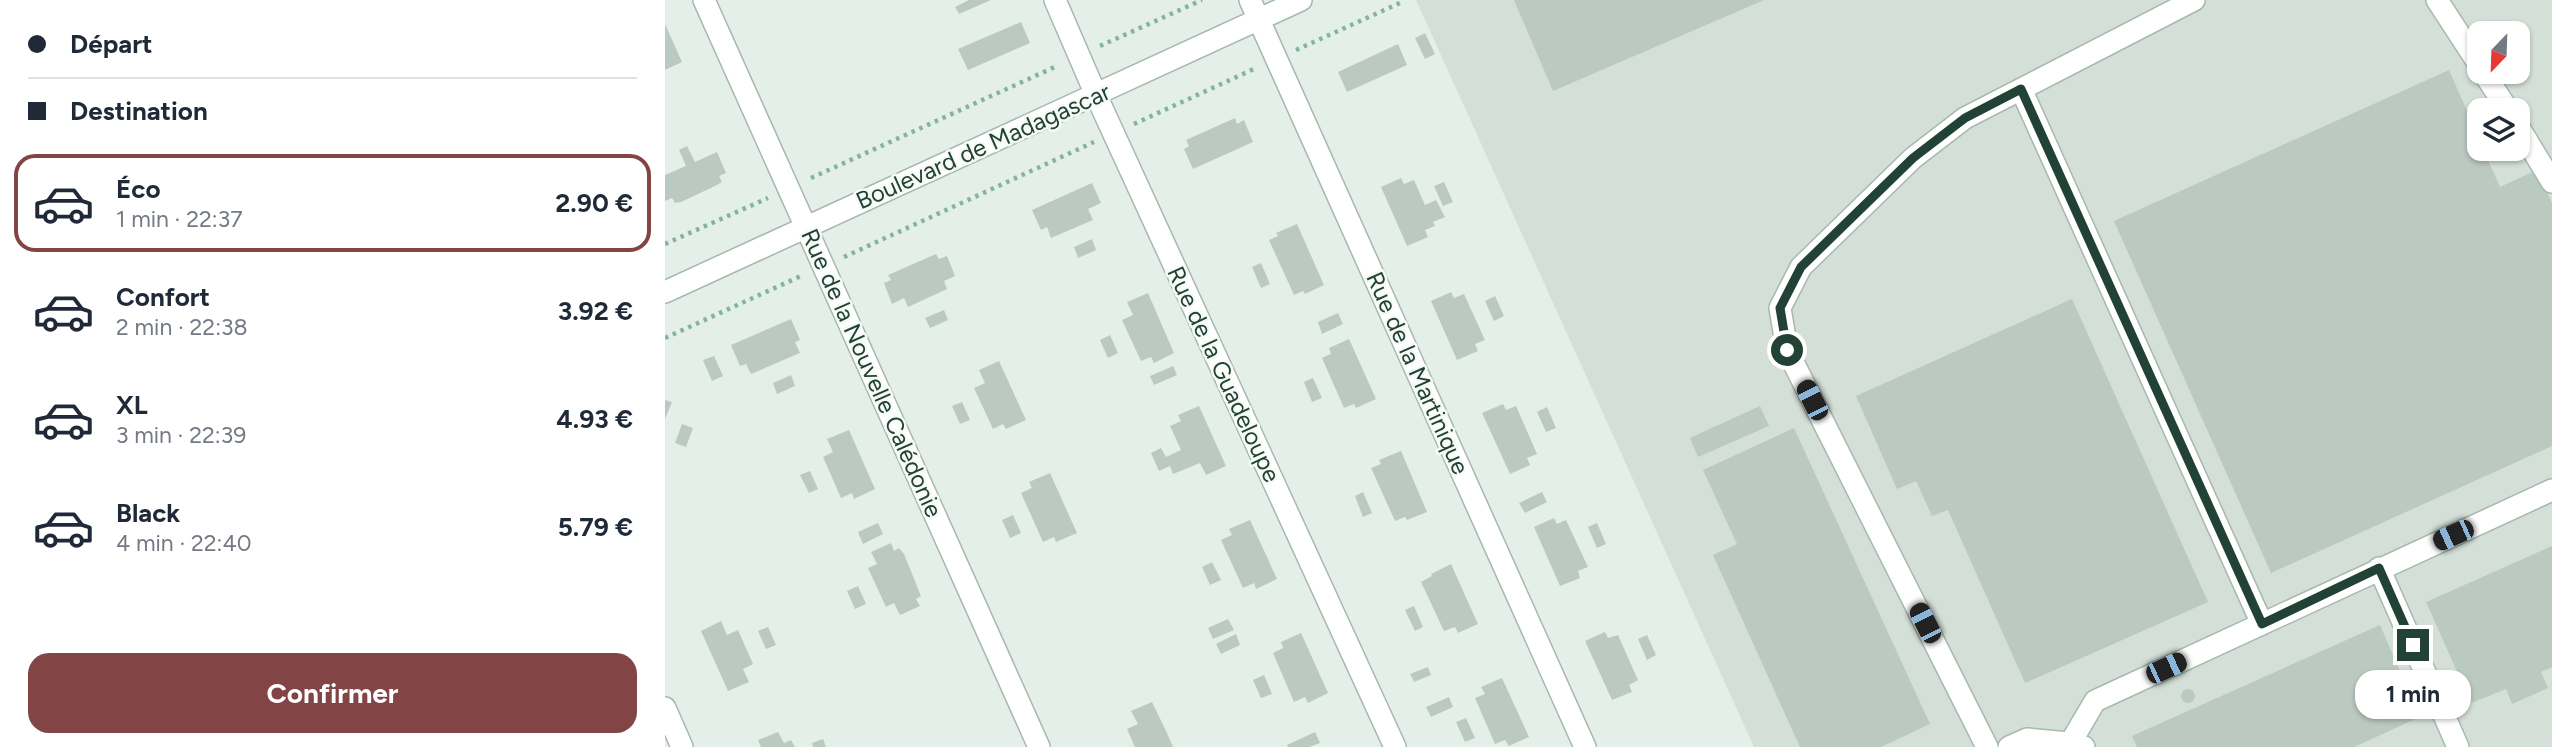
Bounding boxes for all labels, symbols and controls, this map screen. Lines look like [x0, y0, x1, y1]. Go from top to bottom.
north arrow [2467, 21, 2531, 84]
map controls [2467, 21, 2530, 161]
text: Départ [70, 28, 152, 60]
street label: Boulevard de Madagascar [851, 77, 1115, 215]
text: Destination [70, 95, 208, 127]
button: layers [2467, 98, 2530, 161]
icon: car [32, 172, 95, 235]
text: Éco [116, 173, 161, 205]
text: 2.90 € [555, 187, 633, 219]
text: 1 min · 22:37 [116, 205, 243, 233]
street label: Rue de la Nouvelle Calédonie [795, 224, 949, 522]
street label: Rue de la Guadeloupe [1161, 261, 1287, 487]
street label: Rue de la Martinique [1360, 267, 1476, 479]
icon: car [32, 280, 95, 343]
text: Confort [116, 281, 210, 313]
text: 3.92 € [558, 295, 633, 327]
text: 2 min · 22:38 [116, 313, 248, 341]
route start [1771, 334, 1803, 366]
car [1794, 377, 1831, 423]
icon: car [32, 388, 95, 451]
text: XL [116, 389, 148, 421]
text: 4.93 € [556, 403, 633, 435]
text: 3 min · 22:39 [116, 421, 246, 449]
icon: car [32, 496, 95, 559]
text: Black [116, 497, 180, 529]
text: 5.79 € [558, 511, 633, 543]
car [2430, 517, 2477, 553]
text: 4 min · 22:40 [116, 529, 251, 557]
car [1907, 600, 1944, 646]
route end [2397, 629, 2429, 661]
car [2143, 650, 2190, 686]
button: Confirmer [28, 653, 637, 733]
callout: 1 min [2355, 670, 2471, 718]
text: 1 min [2386, 680, 2440, 708]

